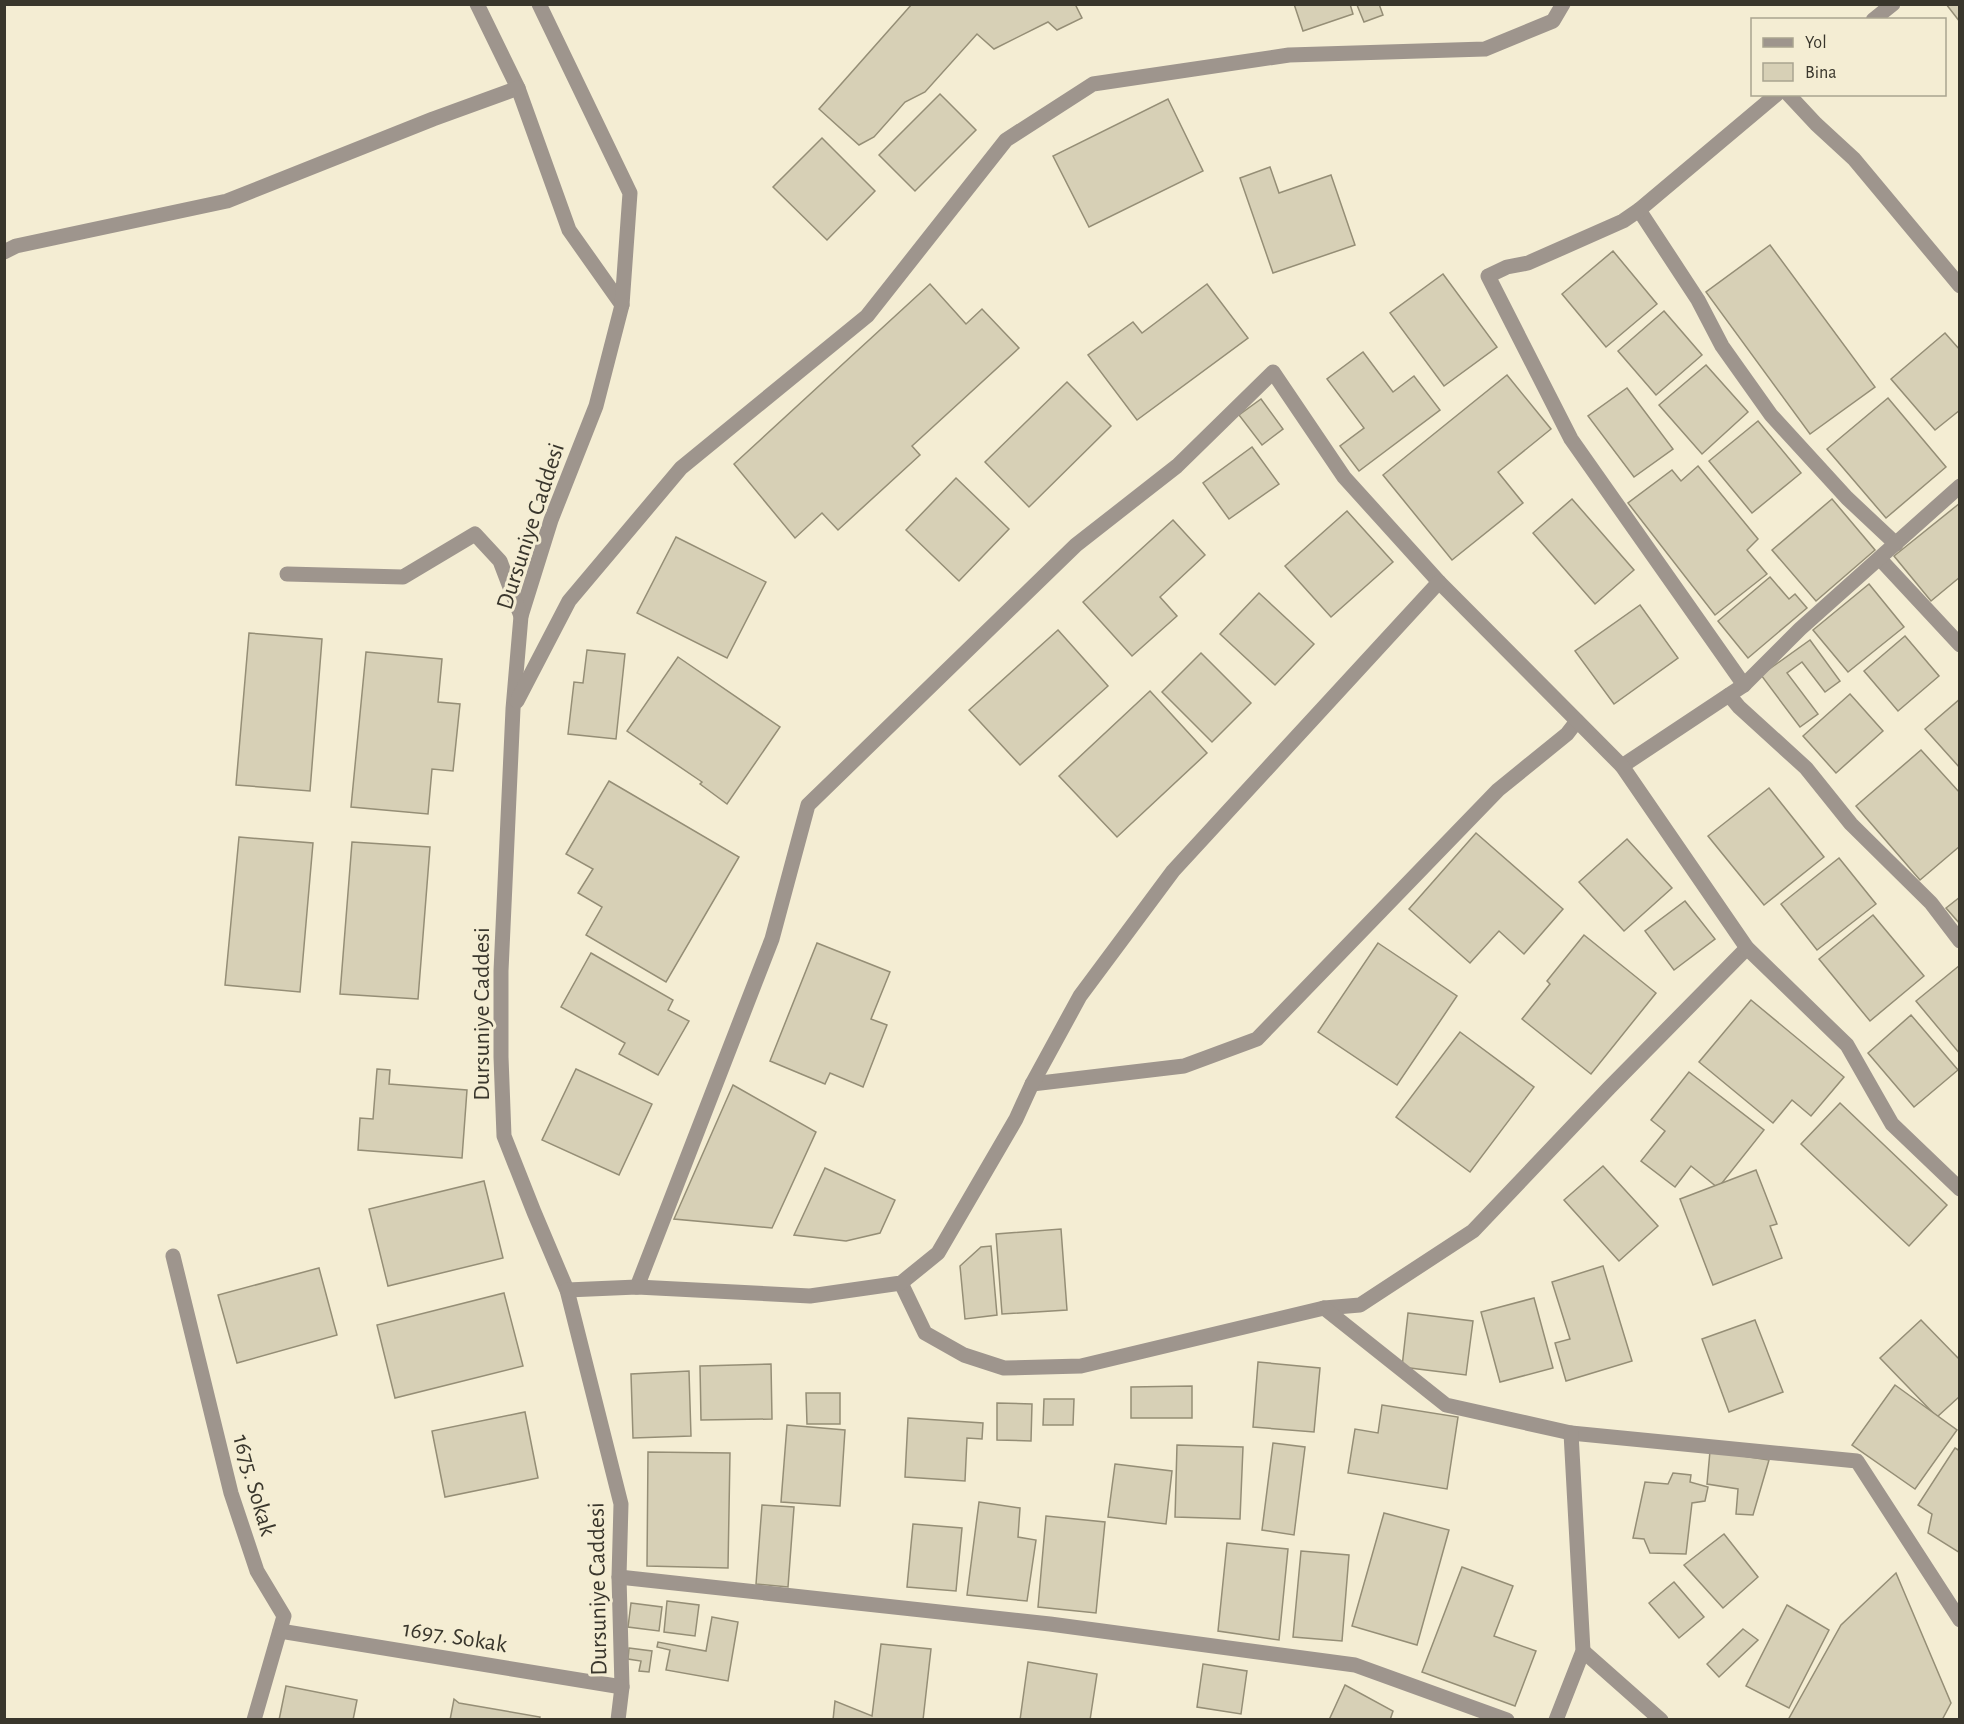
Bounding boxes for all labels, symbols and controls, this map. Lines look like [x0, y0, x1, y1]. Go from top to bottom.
legend [1751, 18, 1946, 96]
text: Yol [1805, 34, 1827, 52]
text: Bina [1805, 64, 1837, 82]
street label: Dursuniye Caddesi [493, 440, 569, 612]
street label: Dursuniye Caddesi [470, 927, 494, 1101]
street label: 1675. Sokak [228, 1432, 280, 1539]
street label: Dursuniye Caddesi [584, 1502, 612, 1676]
street label: 1697. Sokak [401, 1617, 509, 1657]

